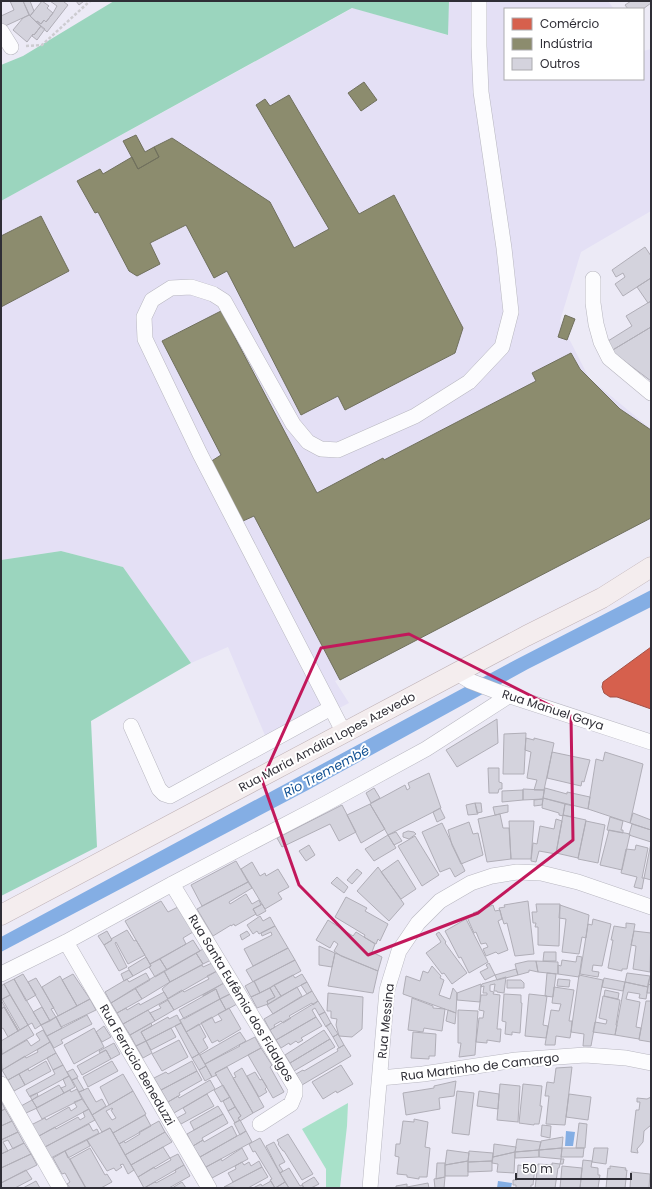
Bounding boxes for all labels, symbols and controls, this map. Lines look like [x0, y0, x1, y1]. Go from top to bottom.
legend [504, 8, 644, 80]
text: Comércio [540, 15, 599, 32]
text: Indústria [540, 35, 593, 52]
text: Outros [540, 55, 580, 72]
street label: Rua Manuel Gaya [500, 685, 606, 734]
street label: Rua Maria Amália Lopes Azevedo [235, 687, 418, 796]
water label: Rio Tremembé [280, 741, 373, 802]
street label: Rua Santa Eufêmia dos Fidalgos [185, 911, 298, 1084]
street label: Rua Messina [373, 983, 398, 1059]
street label: Rua Ferrúcio Beneduzzi [96, 1001, 179, 1128]
street label: Rua Martinho de Camargo [400, 1048, 561, 1085]
scale bar [516, 1155, 631, 1181]
text: 50 m [522, 1160, 553, 1177]

